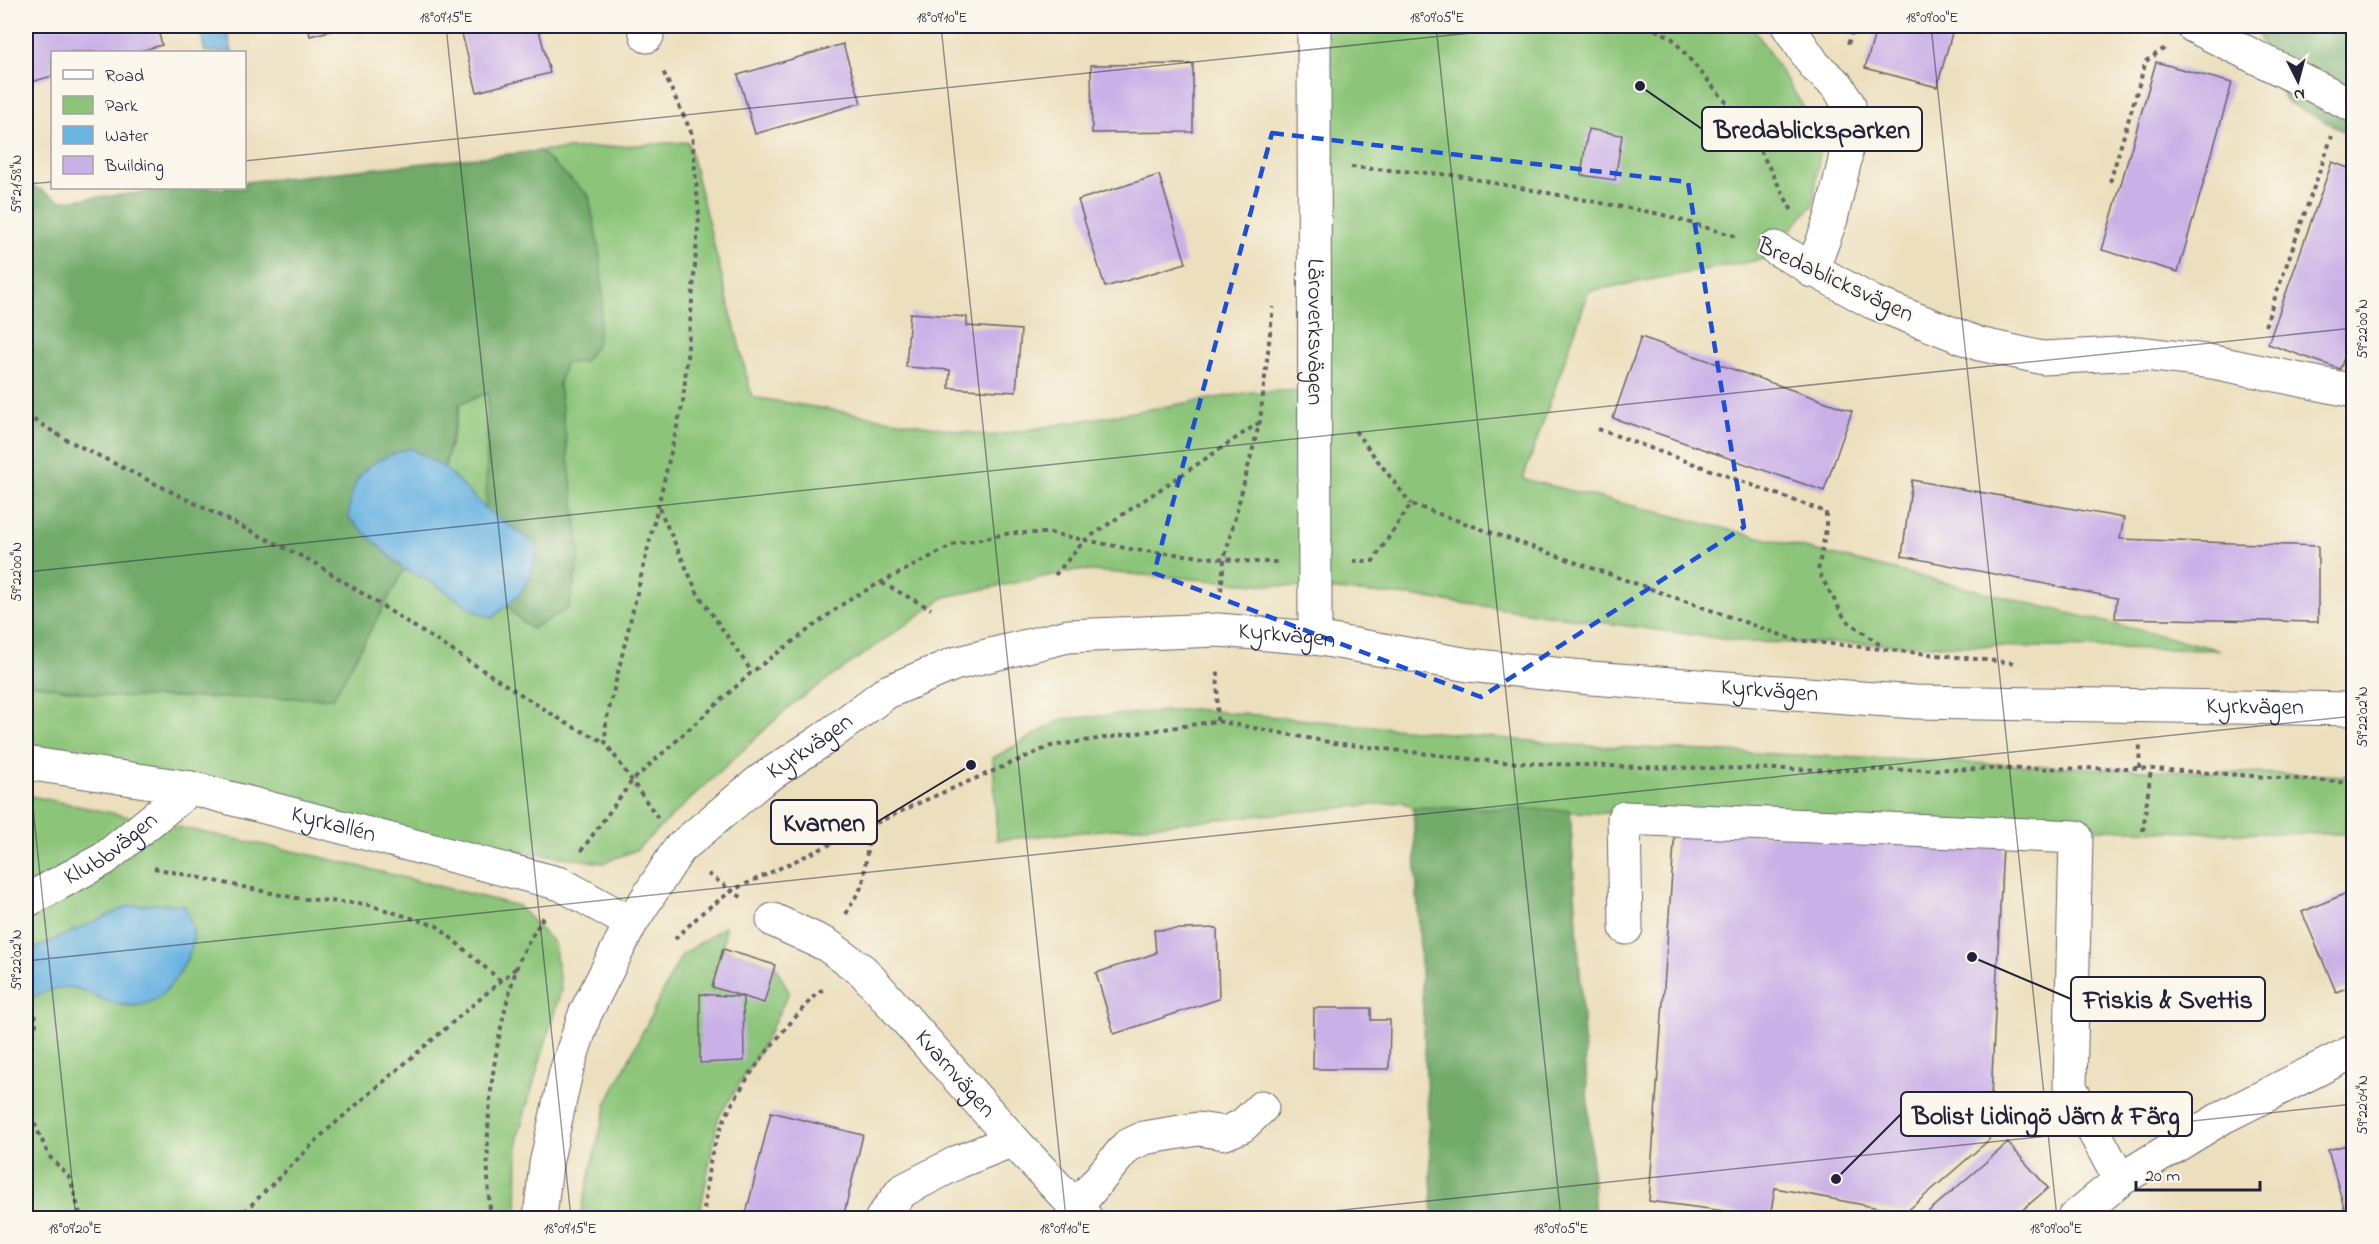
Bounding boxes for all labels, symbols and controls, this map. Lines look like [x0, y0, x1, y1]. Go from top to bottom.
text: 18°09'15"E [420, 7, 472, 29]
text: 18°09'10"E [917, 7, 967, 29]
text: 18°09'05"E [1410, 7, 1464, 29]
text: 18°09'00"E [1906, 7, 1958, 29]
legend [51, 51, 246, 189]
north arrow [2268, 51, 2328, 111]
text: Road [105, 64, 144, 90]
text: N [2293, 81, 2306, 106]
text: Park [105, 94, 138, 120]
callout: Bredablicksparken [1702, 107, 1922, 151]
text: Bredablicksparken [1713, 113, 1910, 151]
text: Water [105, 124, 149, 150]
text: Building [104, 154, 164, 181]
text: 59°21'58"N [6, 155, 28, 213]
street label: Bredablicksvägen [1750, 229, 1919, 333]
street label: Läroverksvägen [1297, 259, 1332, 405]
text: 59°22'00"N [2352, 299, 2374, 359]
text: 59°22'00"N [6, 542, 28, 602]
street label: Kyrkvägen [1237, 614, 1339, 659]
street label: Kyrkvägen [1719, 670, 1819, 712]
text: 59°22'02"N [2352, 686, 2374, 748]
street label: Kyrkvägen [2206, 689, 2304, 726]
street label: Kyrkvägen [760, 705, 861, 789]
street label: Kyrkallén [287, 797, 380, 853]
callout: Kvarnen [771, 800, 877, 844]
street label: Klubbvägen [58, 804, 166, 895]
text: Kvarnen [783, 806, 865, 844]
text: 59°22'02"N [6, 929, 28, 991]
callout: Friskis & Svettis [2071, 977, 2265, 1021]
text: Friskis & Svettis [2081, 983, 2253, 1021]
street label: Kvarnvägen [906, 1022, 1004, 1126]
text: 59°22'04"N [2352, 1075, 2374, 1135]
callout: Bolist Lidingö Järn & Färg [1901, 1092, 2192, 1136]
text: Bolist Lidingö Järn & Färg [1911, 1099, 2180, 1138]
scale bar [2136, 1154, 2260, 1192]
text: 20 m [2145, 1164, 2180, 1190]
text: 18°09'20"E [48, 1218, 102, 1240]
text: 18°09'15"E [544, 1218, 596, 1240]
text: 18°09'10"E [1040, 1218, 1090, 1240]
text: 18°09'05"E [1534, 1218, 1588, 1240]
text: 18°09'00"E [2030, 1218, 2082, 1240]

